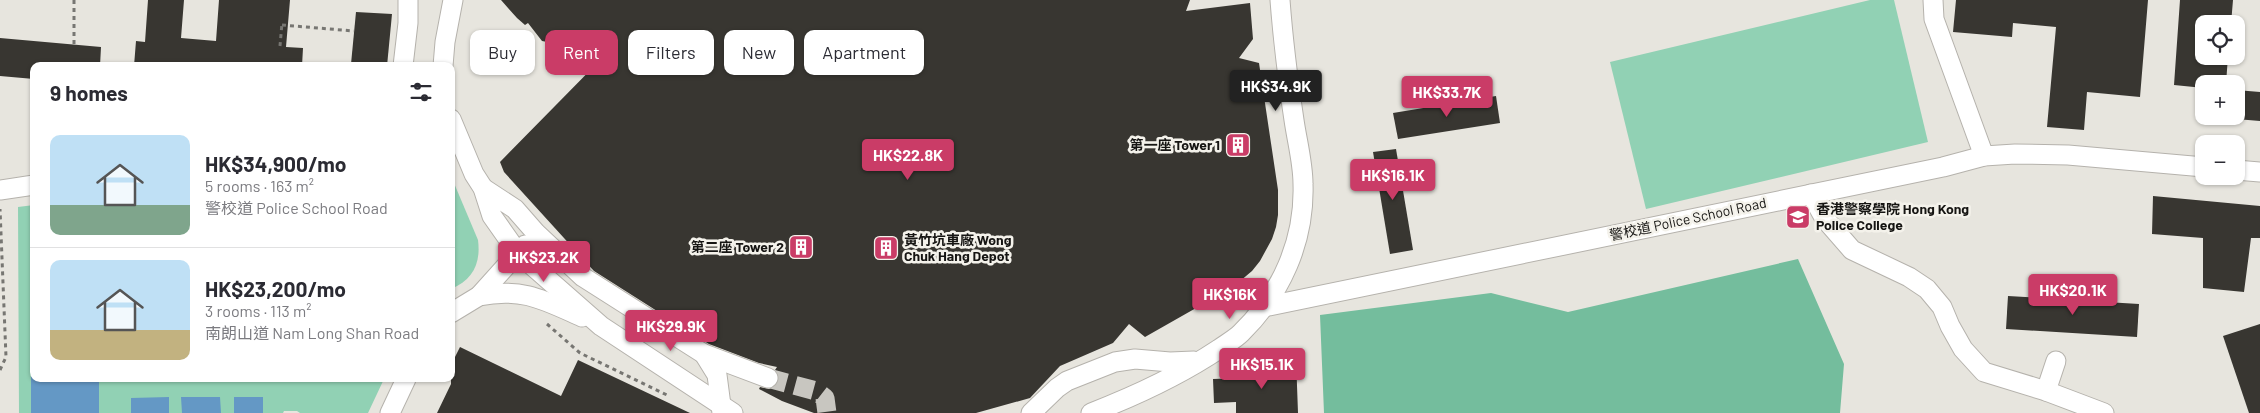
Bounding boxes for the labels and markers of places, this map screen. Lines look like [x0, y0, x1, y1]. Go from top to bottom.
pin: HK$34.9K [1224, 70, 1328, 112]
pin: HK$33.7K [1395, 76, 1499, 118]
building icon: 第一座 Tower 1 [1225, 132, 1251, 158]
place label: 第一座 Tower 1 [1130, 136, 1220, 153]
pin: HK$22.8K [856, 138, 960, 181]
pin: HK$16.1K [1341, 158, 1445, 201]
place label: 香港警察學院 Hong Kong Police College [1816, 200, 1969, 233]
school or university icon: 香港警察學院 Hong Kong Police College [1785, 204, 1811, 230]
place label: 黃竹坑車廠 Wong Chuk Hang Depot [904, 231, 1012, 264]
building icon: 第二座 Tower 2 [788, 234, 814, 260]
building icon: 黃竹坑車廠 Wong Chuk Hang Depot [873, 235, 899, 261]
place label: 第二座 Tower 2 [691, 238, 784, 255]
pin: HK$23.2K [492, 240, 596, 283]
pin: HK$20.1K [2021, 274, 2125, 316]
pin: HK$16K [1189, 278, 1271, 320]
pin: HK$29.9K [619, 310, 723, 352]
pin: HK$15.1K [1210, 348, 1314, 390]

